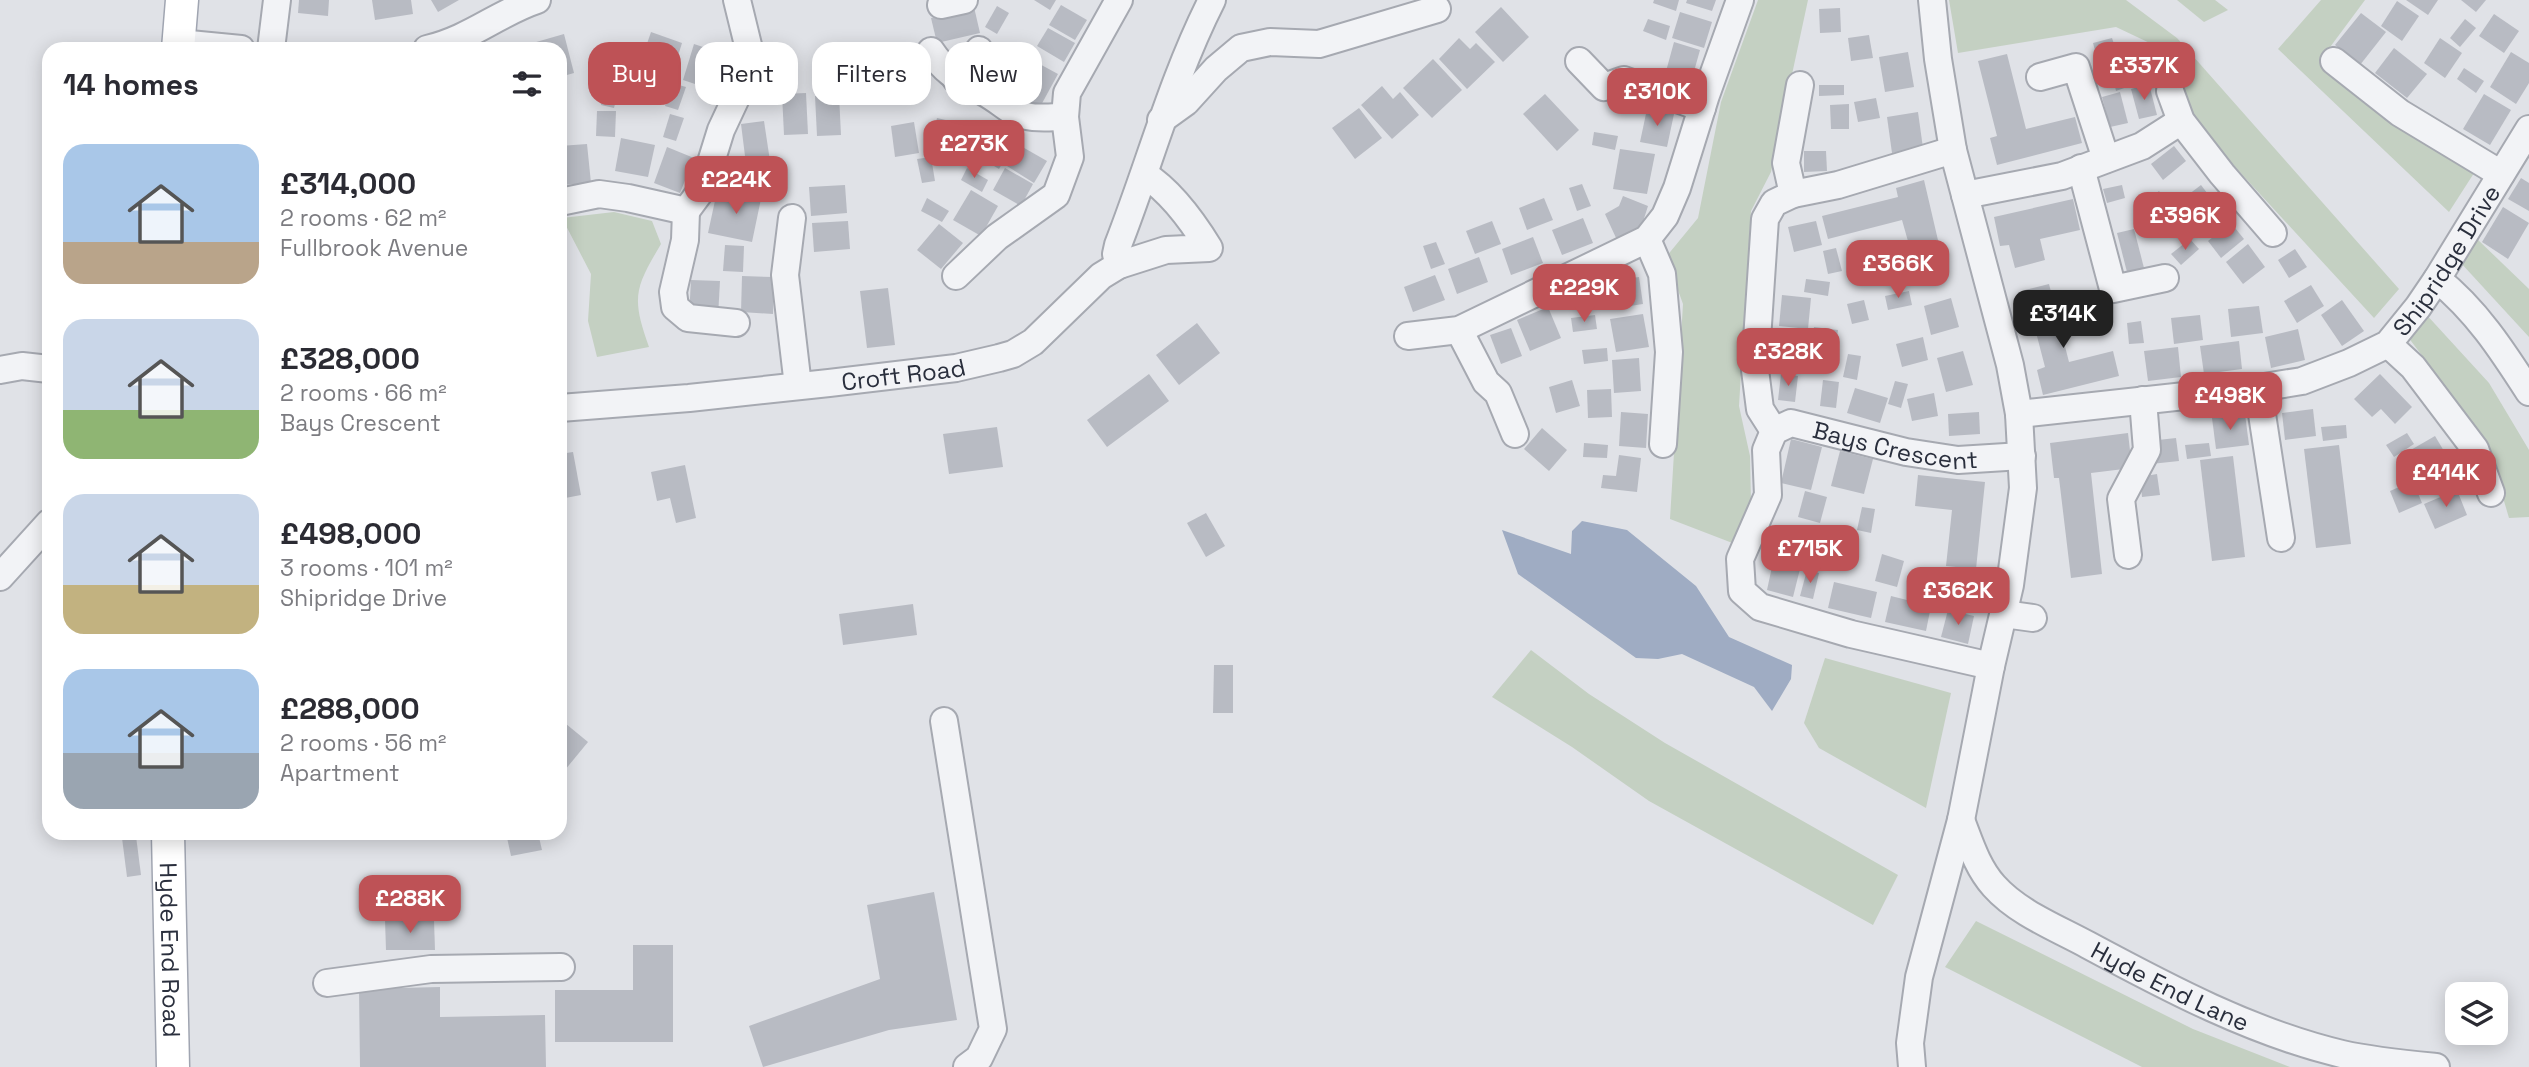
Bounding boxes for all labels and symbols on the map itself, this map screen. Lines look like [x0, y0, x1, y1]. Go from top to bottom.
pin: £337K [2095, 42, 2193, 102]
pin: £310K [1608, 68, 1706, 128]
pin: £273K [925, 120, 1023, 180]
pin: £224K [687, 156, 785, 216]
street label: Shipridge Drive [2385, 179, 2507, 342]
pin: £396K [2136, 192, 2234, 252]
pin: £366K [1849, 240, 1947, 300]
pin: £229K [1535, 264, 1633, 324]
pin: £314K [2014, 290, 2112, 350]
pin: £328K [1739, 328, 1837, 388]
street label: Croft Road [840, 351, 969, 397]
pin: £498K [2181, 372, 2279, 432]
street label: Bays Crescent [1810, 414, 1979, 476]
pin: £414K [2397, 449, 2495, 509]
pin: £715K [1761, 526, 1859, 585]
pin: £362K [1909, 568, 2007, 627]
street label: Hyde End Road [153, 862, 188, 1038]
pin: £288K [361, 876, 459, 935]
street label: Hyde End Lane [2086, 934, 2254, 1038]

